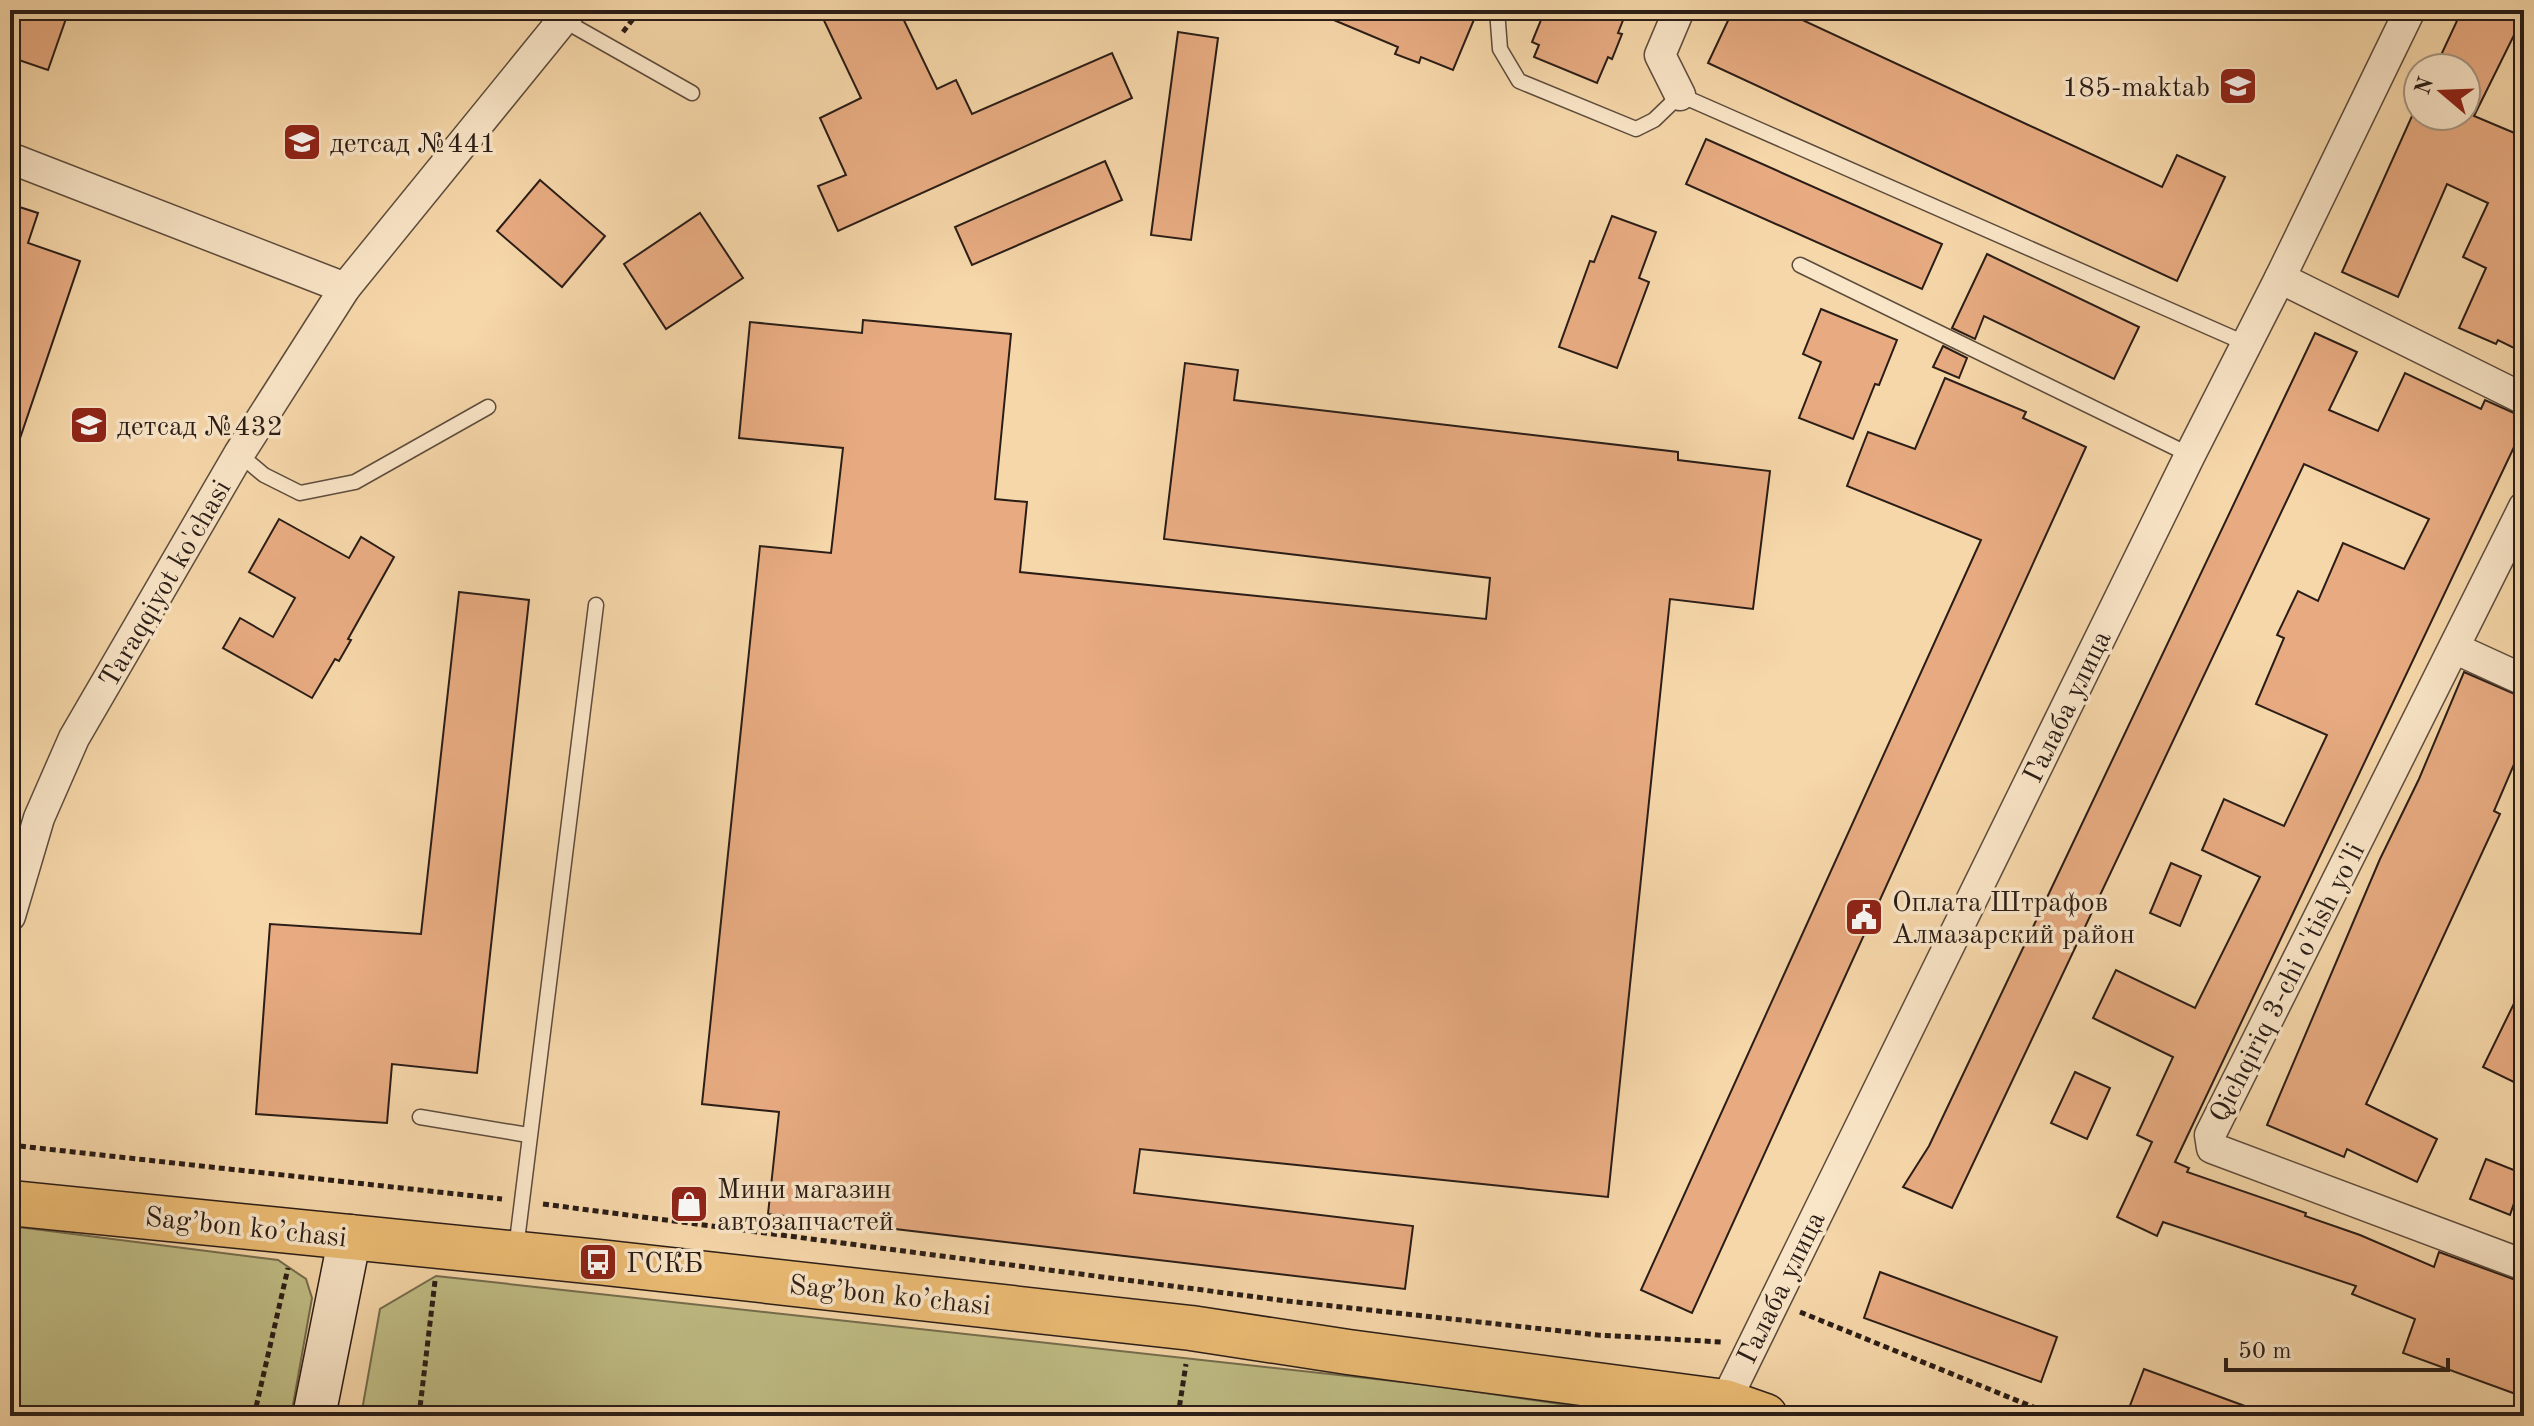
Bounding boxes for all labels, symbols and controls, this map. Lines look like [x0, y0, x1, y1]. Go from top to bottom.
north arrow [2402, 52, 2482, 132]
school or university icon: 185-maktab [2217, 65, 2259, 107]
text: N [2412, 74, 2438, 98]
place label: 185-maktab [2062, 75, 2210, 103]
school or university icon: детсад №441 [281, 121, 323, 163]
place label: детсад №441 [330, 131, 496, 159]
school or university icon: детсад №432 [68, 404, 110, 446]
place label: детсад №432 [117, 414, 283, 442]
street label: Taraqqiyot ko'chasi [96, 476, 237, 693]
street label: Галаба улица [2020, 627, 2118, 788]
street label: Qichqiriq 3-chi o'tish yo'li [2206, 839, 2371, 1127]
place label: Оплата Штрафов Aлмазарский район [1892, 890, 2135, 950]
public building icon: Оплата Штрафов Aлмазарский район [1843, 896, 1885, 938]
place label: Мини магазин автозапчастей [717, 1177, 894, 1237]
shop icon: Мини магазин автозапчастей [668, 1183, 710, 1225]
street label: Sag’bon ko’chasi [143, 1204, 348, 1253]
street label: Галаба улица [1734, 1208, 1832, 1369]
bus stop icon: ГСКБ [577, 1241, 619, 1283]
place label: ГСКБ [626, 1251, 703, 1279]
street label: Sag’bon ko’chasi [787, 1272, 992, 1321]
scale bar [2226, 1322, 2448, 1372]
text: 50 m [2238, 1340, 2292, 1364]

